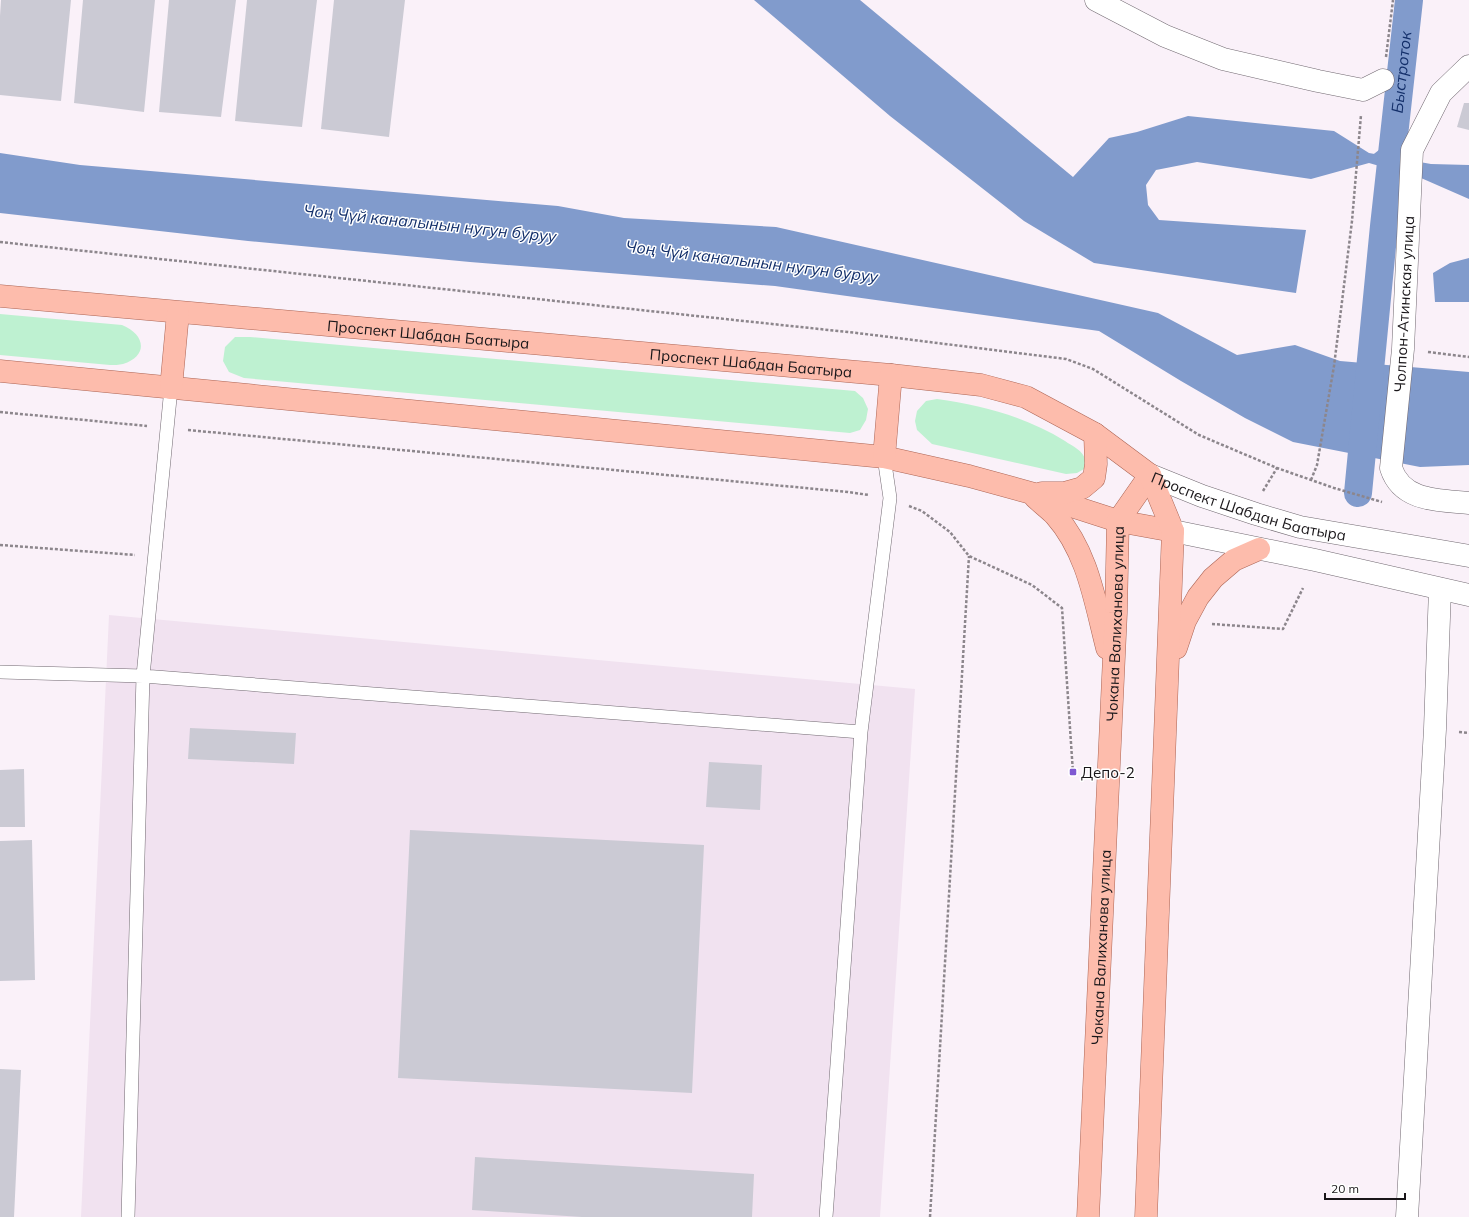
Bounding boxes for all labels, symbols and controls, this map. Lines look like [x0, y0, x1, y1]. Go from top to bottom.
water label: Быстроток [1387, 30, 1416, 114]
water label: Чоң Чүй каналынын нугун буруу [303, 200, 559, 246]
street label: Чолпон-Атинская улица [1390, 215, 1418, 393]
water label: Чоң Чүй каналынын нугун буруу [625, 236, 881, 287]
street label: Проспект Шабдан Баатыра [326, 316, 530, 352]
street label: Проспект Шабдан Баатыра [649, 344, 853, 381]
street label: Проспект Шабдан Баатыра [1149, 467, 1348, 544]
street label: Чокана Валиханова улица [1101, 526, 1127, 722]
place label: Депо-2 [1081, 763, 1135, 782]
marker: Депо-2 [1068, 767, 1078, 777]
street label: Чокана Валиханова улица [1086, 849, 1115, 1045]
scale bar [1325, 1175, 1405, 1201]
text: 20 m [1331, 1181, 1359, 1196]

